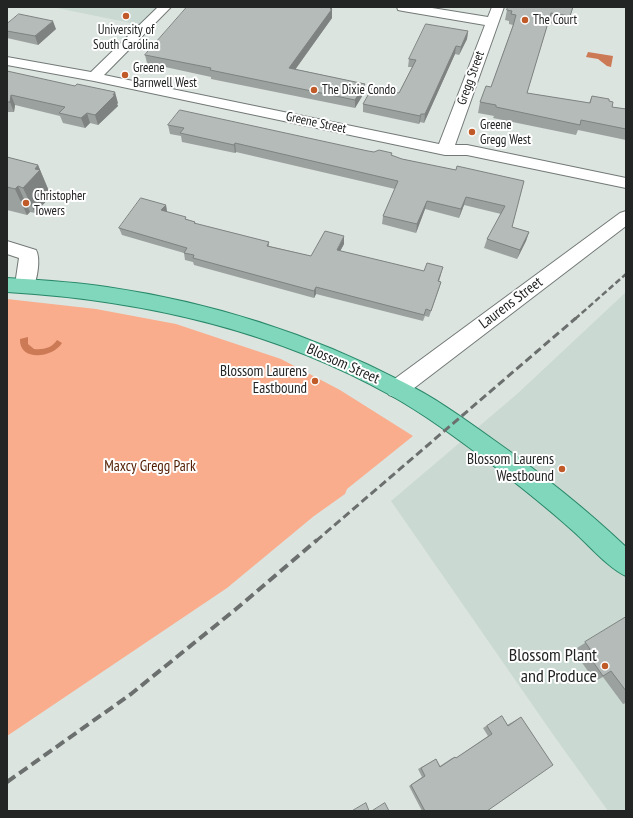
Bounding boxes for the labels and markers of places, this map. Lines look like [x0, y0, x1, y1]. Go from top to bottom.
marker: University of South Carolina [121, 11, 131, 21]
place label: The Court [533, 12, 577, 28]
marker: The Court [520, 15, 530, 25]
place label: University of South Carolina [93, 22, 159, 53]
place label: Greene Barnwell West [133, 60, 197, 91]
marker: Greene Barnwell West [120, 70, 130, 80]
place label: The Dixie Condo [322, 82, 396, 98]
marker: The Dixie Condo [309, 85, 319, 95]
place label: Greene Gregg West [480, 117, 531, 148]
marker: Greene Gregg West [467, 127, 477, 137]
place label: Christopher Towers [34, 188, 86, 219]
marker: Christopher Towers [21, 198, 31, 208]
place label: Blossom Laurens Eastbound [220, 363, 307, 398]
marker: Blossom Laurens Eastbound [310, 376, 320, 386]
place label: Blossom Laurens Westbound [467, 451, 554, 486]
marker: Blossom Laurens Westbound [557, 464, 567, 474]
place label: Blossom Plant and Produce [509, 645, 597, 688]
marker: Blossom Plant and Produce [600, 661, 610, 671]

